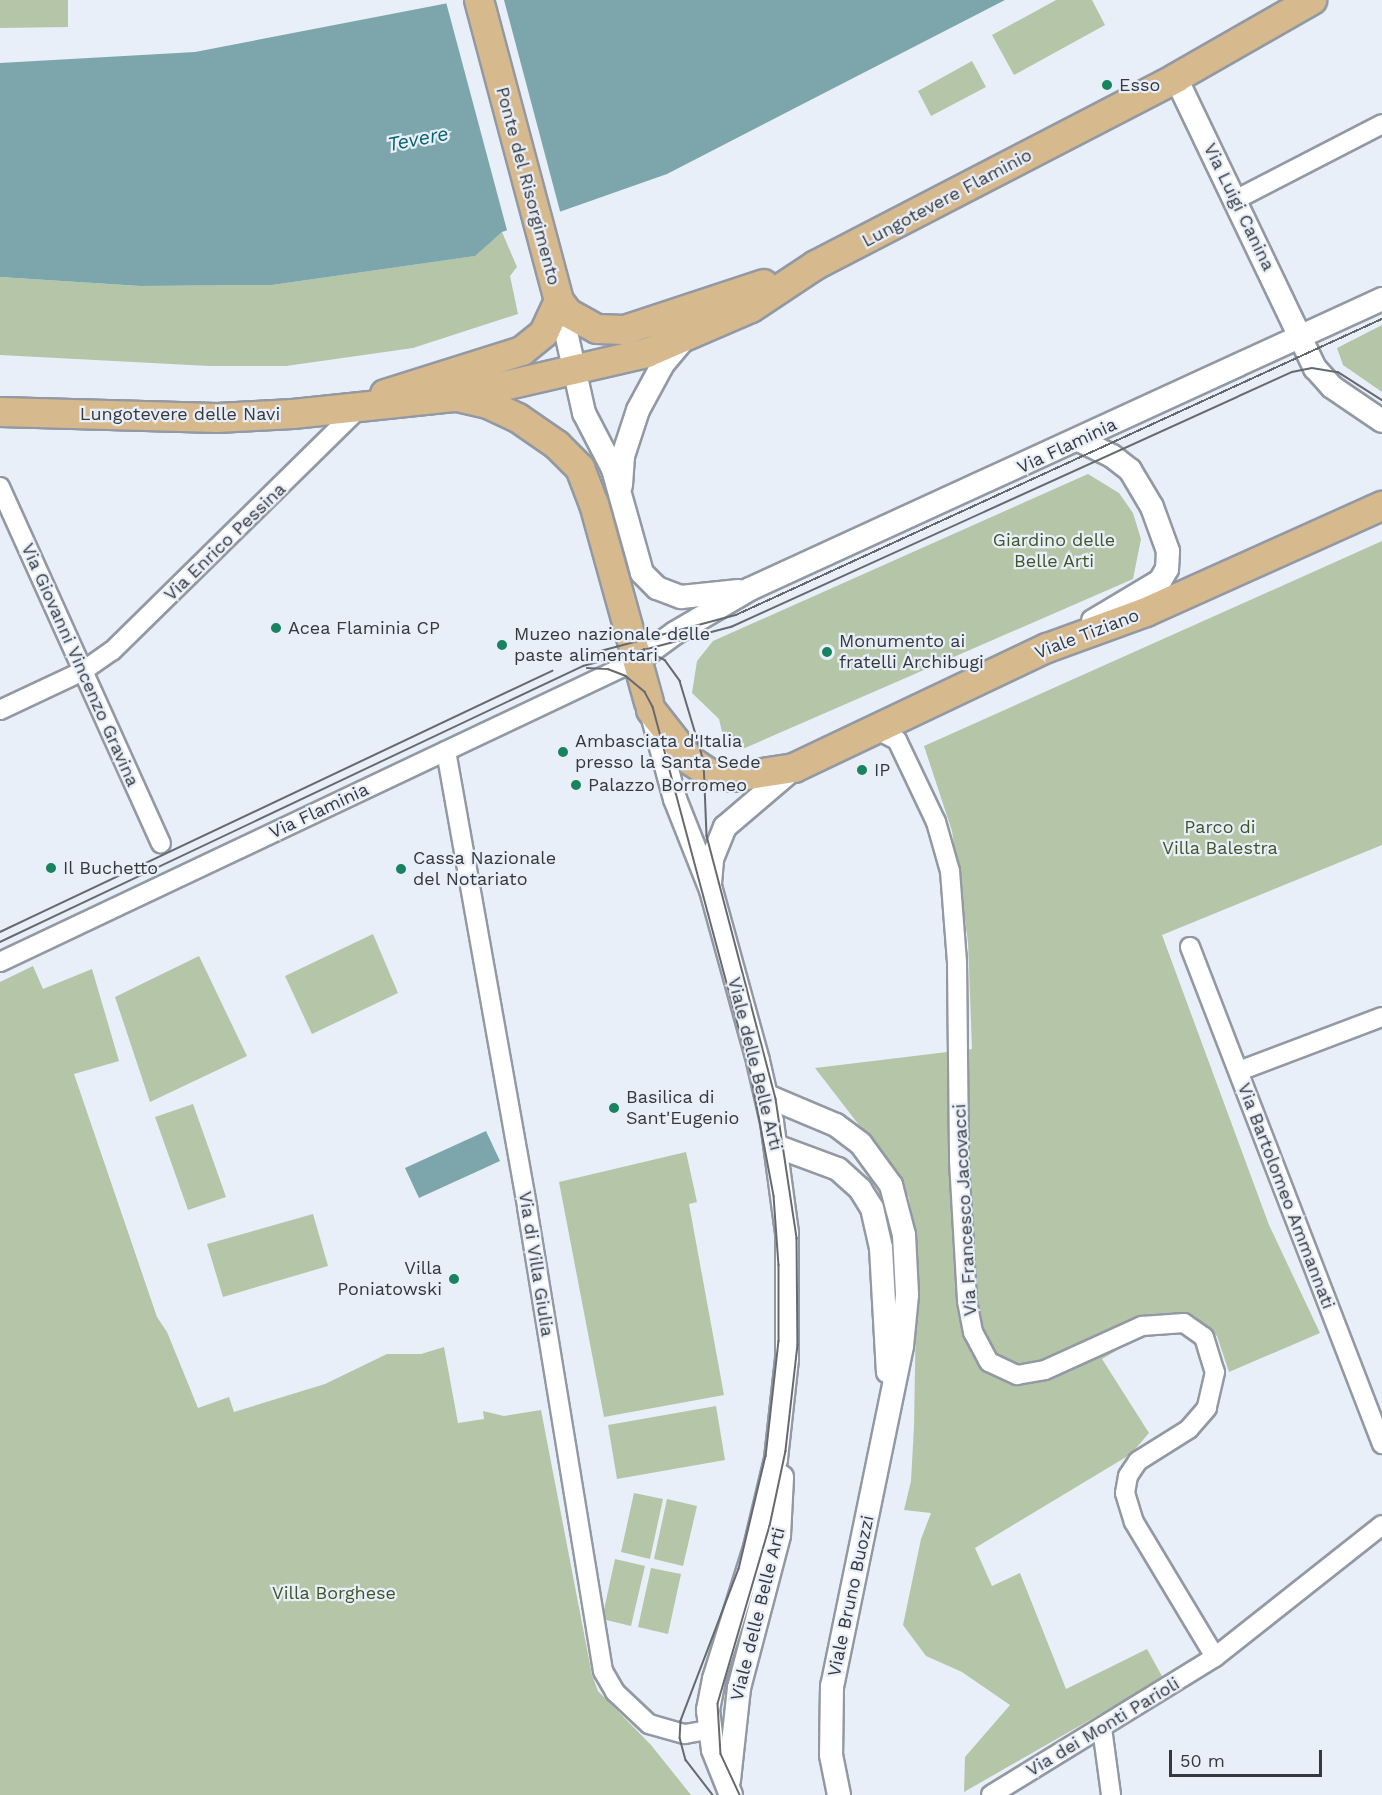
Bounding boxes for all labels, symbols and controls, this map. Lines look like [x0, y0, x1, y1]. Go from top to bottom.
place label: Esso [1119, 74, 1160, 96]
marker: Esso [1100, 78, 1114, 92]
street label: Ponte del Risorgimento [491, 84, 565, 288]
water label: Tevere [385, 121, 451, 157]
street label: Via Luigi Canina [1199, 140, 1279, 274]
street label: Lungotevere Flaminio [858, 144, 1036, 252]
street label: Lungotevere delle Navi [80, 403, 280, 425]
street label: Via Flaminia [1014, 413, 1120, 479]
street label: Via Enrico Pessina [160, 478, 290, 606]
park label: Giardino delle Belle Arti [993, 530, 1115, 572]
street label: Via Giovanni Vincenzo Gravina [16, 540, 144, 790]
street label: Viale Tiziano [1032, 604, 1142, 664]
place label: Acea Flaminia CP [288, 617, 441, 639]
marker: Acea Flaminia CP [269, 621, 283, 635]
place label: Muzeo nazionale delle paste alimentari [514, 624, 710, 666]
place label: Monumento ai fratelli Archibugi [839, 631, 985, 674]
marker: Muzeo nazionale delle paste alimentari [495, 638, 509, 652]
marker: Monumento ai fratelli Archibugi [820, 645, 834, 659]
place label: Ambasciata d'Italia presso la Santa Sede [575, 731, 761, 774]
marker: Ambasciata d'Italia presso la Santa Sede [556, 745, 570, 759]
place label: IP [874, 759, 890, 781]
marker: IP [855, 763, 869, 777]
place label: Palazzo Borromeo [588, 774, 747, 796]
street label: Via Flaminia [266, 778, 372, 844]
marker: Palazzo Borromeo [569, 778, 583, 792]
park label: Parco di Villa Balestra [1162, 817, 1278, 860]
place label: Cassa Nazionale del Notariato [413, 848, 557, 890]
place label: Il Buchetto [63, 857, 159, 879]
marker: Il Buchetto [44, 861, 58, 875]
marker: Cassa Nazionale del Notariato [394, 862, 408, 876]
street label: Viale delle Belle Arti [723, 975, 787, 1153]
street label: Via Bartolomeo Ammannati [1233, 1079, 1339, 1313]
place label: Basilica di Sant'Eugenio [626, 1087, 739, 1130]
marker: Basilica di Sant'Eugenio [607, 1101, 621, 1115]
street label: Via Francesco Jacovacci [949, 1103, 981, 1317]
street label: Via di Villa Giulia [514, 1189, 558, 1339]
place label: Villa Poniatowski [337, 1258, 442, 1300]
marker: Villa Poniatowski [447, 1272, 461, 1286]
street label: Viale Bruno Buozzi [823, 1513, 879, 1679]
street label: Viale delle Belle Arti [726, 1525, 790, 1703]
park label: Villa Borghese [272, 1582, 396, 1604]
street label: Via dei Monti Parioli [1022, 1673, 1184, 1781]
scale bar [1172, 1738, 1325, 1776]
text: 50 m [1180, 1750, 1225, 1771]

